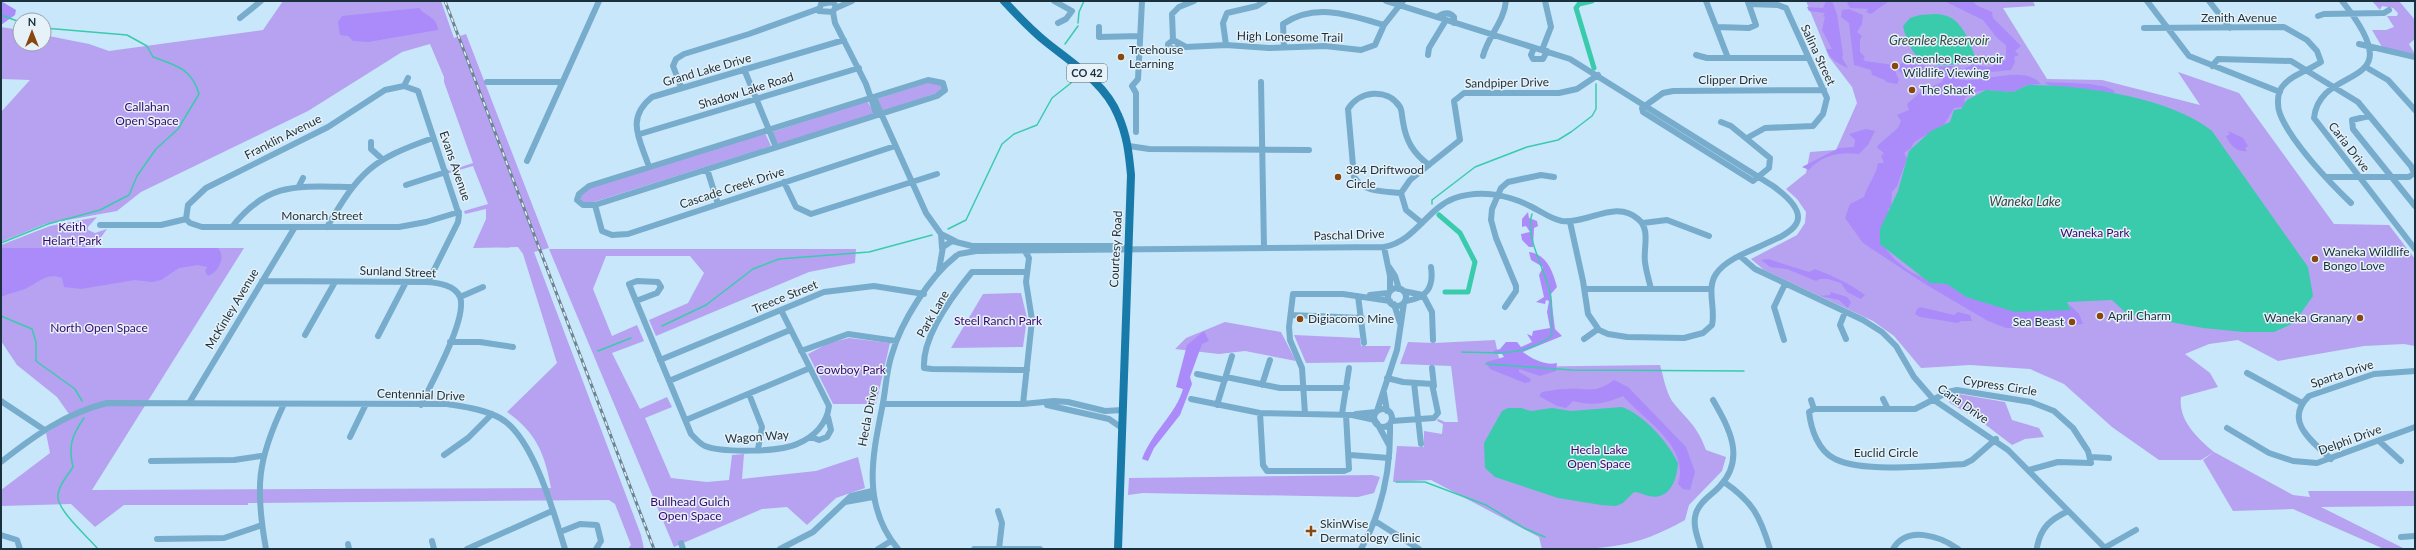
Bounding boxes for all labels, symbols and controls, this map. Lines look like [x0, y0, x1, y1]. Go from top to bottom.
street label: Zenith Avenue [2201, 10, 2277, 25]
north arrow [12, 12, 52, 52]
text: N [28, 15, 36, 28]
street label: Salina Street [1798, 22, 1839, 88]
street label: High Lonesome Trail [1237, 28, 1343, 45]
water label: Greenlee Reservoir [1889, 32, 1990, 48]
place label: Treehouse Learning [1129, 42, 1183, 71]
street label: Grand Lake Drive [661, 50, 753, 89]
place label: Greenlee Reservoir Wildlife Viewing [1903, 51, 2004, 80]
marker: Treehouse Learning [1116, 52, 1126, 62]
marker: Greenlee Reservoir Wildlife Viewing [1890, 61, 1900, 71]
road number: CO 42 [1067, 64, 1107, 82]
street label: Shadow Lake Road [696, 69, 795, 112]
street label: Clipper Drive [1698, 72, 1768, 87]
street label: Sandpiper Drive [1465, 74, 1549, 91]
place label: The Shack [1920, 82, 1975, 97]
marker: The Shack [1907, 85, 1917, 95]
park label: Callahan Open Space [115, 99, 179, 128]
street label: Franklin Avenue [242, 111, 324, 162]
street label: Caria Drive [2325, 119, 2373, 175]
street label: Evans Avenue [437, 129, 474, 203]
place label: 384 Driftwood Circle [1346, 162, 1424, 191]
street label: Cascade Creek Drive [677, 163, 786, 212]
marker: 384 Driftwood Circle [1333, 172, 1343, 182]
water label: Waneka Lake [1989, 193, 2061, 209]
street label: Monarch Street [281, 208, 364, 223]
street label: Courtesy Road [1106, 210, 1125, 288]
park label: Keith Helart Park [42, 219, 103, 248]
park label: Waneka Park [2060, 225, 2131, 240]
street label: Paschal Drive [1313, 226, 1385, 243]
place label: Waneka Wildlife Bongo Love [2323, 244, 2410, 273]
marker: Waneka Wildlife Bongo Love [2310, 254, 2320, 264]
street label: Sunland Street [359, 263, 437, 280]
street label: McKinley Avenue [202, 266, 262, 352]
street label: Treece Street [750, 276, 820, 316]
street label: Park Lane [913, 288, 952, 340]
place label: April Charm [2108, 308, 2171, 323]
place label: Waneka Granary [2264, 310, 2353, 325]
place label: Digiacomo Mine [1308, 311, 1394, 326]
marker: April Charm [2095, 311, 2105, 321]
park label: Steel Ranch Park [954, 313, 1043, 328]
marker: Waneka Granary [2355, 313, 2365, 323]
marker: Digiacomo Mine [1295, 314, 1305, 324]
place label: Sea Beast [2013, 314, 2065, 329]
marker: Sea Beast [2067, 317, 2077, 327]
park label: North Open Space [50, 320, 148, 335]
street label: Sparta Drive [2308, 356, 2375, 391]
park label: Cowboy Park [816, 362, 887, 377]
street label: Cypress Circle [1962, 372, 2038, 399]
street label: Caria Drive [1935, 381, 1992, 427]
street label: Hecla Drive [854, 384, 881, 448]
street label: Centennial Drive [377, 385, 465, 404]
street label: Delphi Drive [2316, 421, 2383, 458]
street label: Wagon Way [725, 427, 790, 446]
park label: Hecla Lake Open Space [1567, 442, 1631, 471]
street label: Euclid Circle [1854, 445, 1918, 460]
park label: Bullhead Gulch Open Space [650, 494, 730, 523]
place label: SkinWise Dermatology Clinic [1320, 516, 1421, 545]
marker: SkinWise Dermatology Clinic [1305, 525, 1317, 537]

